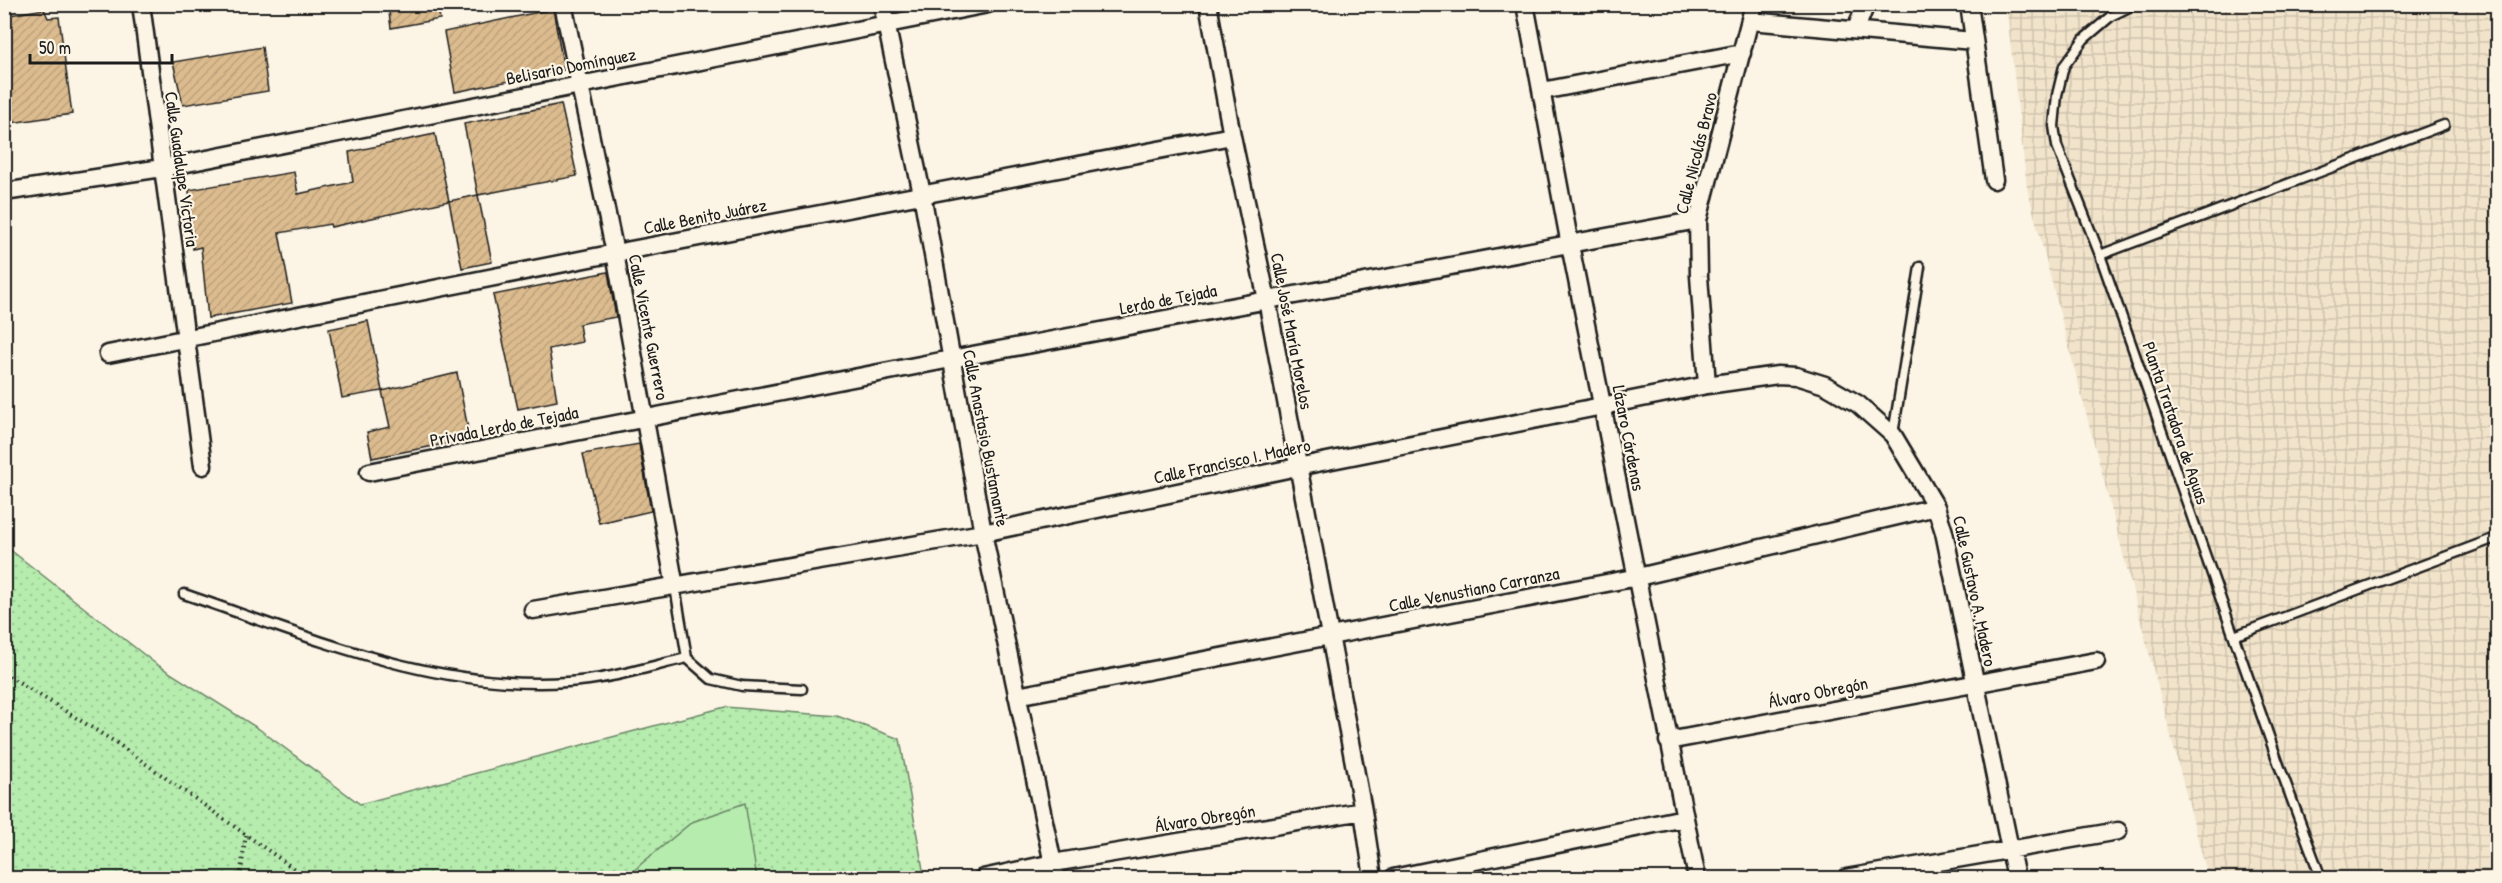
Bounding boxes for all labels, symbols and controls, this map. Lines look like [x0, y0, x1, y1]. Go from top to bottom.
scale bar [30, 27, 172, 65]
text: 50 m [39, 35, 71, 60]
street label: Belisario Domínguez [504, 41, 638, 91]
street label: Calle Guadalupe Victoria [159, 90, 205, 248]
street label: Calle Nicolás Bravo [1669, 90, 1723, 216]
street label: Calle Benito Juárez [641, 192, 769, 240]
street label: Calle José María Morelos [1265, 251, 1319, 412]
street label: Calle Vicente Guerrero [623, 252, 675, 402]
street label: Lerdo de Tejada [1117, 277, 1219, 321]
street label: Planta Tratadora de Aguas [2136, 338, 2216, 508]
street label: Calle Anastasio Bustamante [957, 347, 1015, 529]
street label: Lázaro Cárdenas [1607, 383, 1651, 493]
street label: Privada Lerdo de Tejada [428, 399, 580, 453]
street label: Calle Francisco I. Madero [1151, 432, 1313, 490]
street label: Calle Gustavo A. Madero [1947, 513, 2003, 669]
street label: Calle Venustiano Carranza [1387, 560, 1561, 618]
street label: Álvaro Obregón [1766, 670, 1870, 714]
street label: Álvaro Obregón [1153, 798, 1257, 838]

